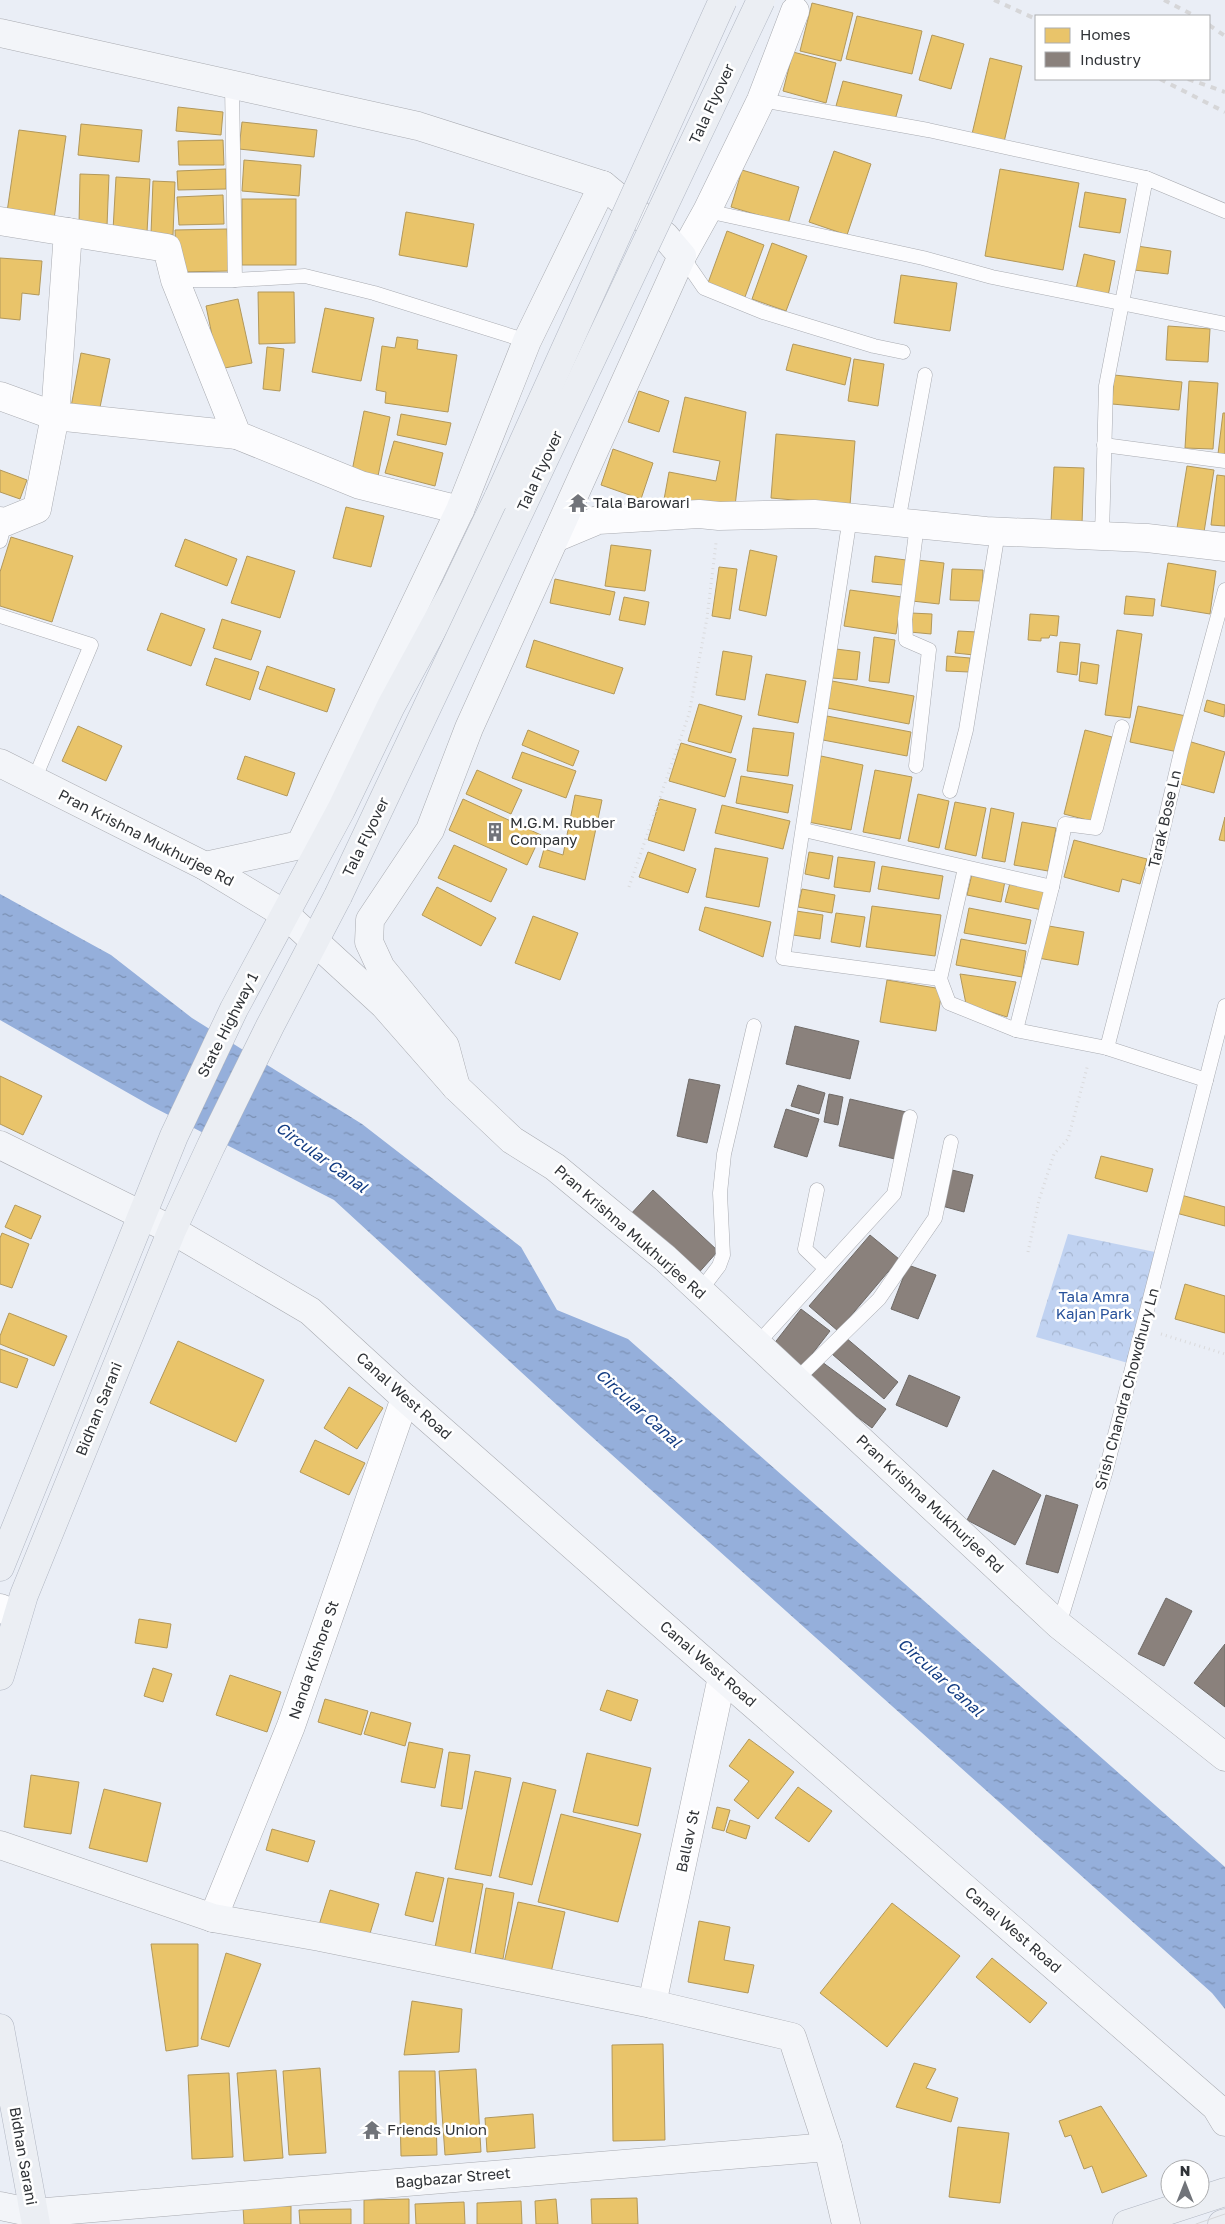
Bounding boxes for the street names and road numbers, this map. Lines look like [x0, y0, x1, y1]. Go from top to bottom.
street label: Tala Flyover [685, 61, 738, 147]
street label: Tala Flyover [513, 428, 566, 514]
street label: Tarak Bose Ln [1144, 768, 1184, 870]
street label: Pran Krishna Mukhurjee Rd [56, 785, 237, 889]
street label: Tala Flyover [338, 794, 392, 879]
street label: State Highway 1 [193, 969, 261, 1080]
street label: Pran Krishna Mukhurjee Rd [551, 1161, 710, 1302]
street label: Srish Chandra Chowdhury Ln [1090, 1286, 1162, 1492]
street label: Canal West Road [353, 1348, 456, 1443]
street label: Bidhan Sarani [71, 1359, 125, 1458]
street label: Pran Krishna Mukhurjee Rd [853, 1430, 1008, 1576]
street label: Nanda Kishore St [284, 1598, 342, 1721]
street label: Canal West Road [657, 1616, 761, 1710]
street label: Ballav St [672, 1808, 702, 1874]
street label: Canal West Road [962, 1882, 1066, 1976]
street label: Bidhan Sarani [6, 2105, 41, 2206]
street label: Bagbazar Street [395, 2163, 511, 2191]

